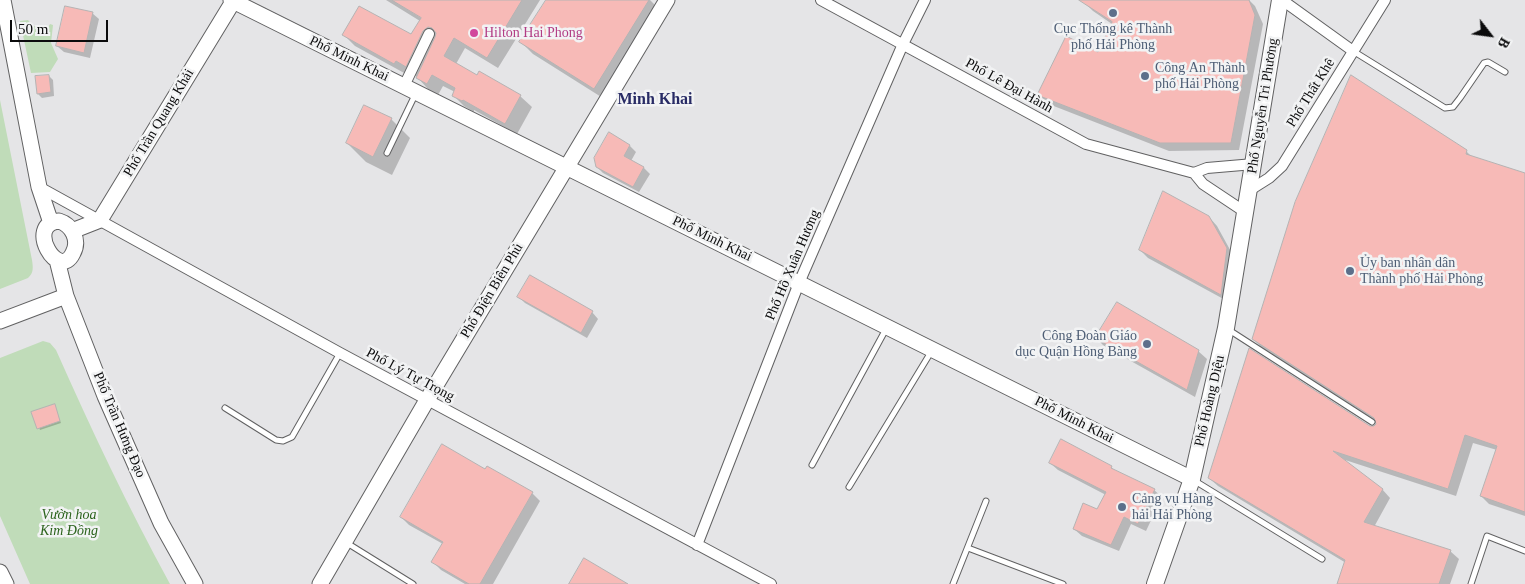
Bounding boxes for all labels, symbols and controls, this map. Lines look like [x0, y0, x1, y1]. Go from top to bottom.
marker: Cục Thống kê Thành phố Hải Phòng [1107, 7, 1119, 19]
scale bar [12, 10, 110, 42]
north arrow [1465, 10, 1515, 60]
text: 50 m [18, 21, 48, 37]
place label: Cục Thống kê Thành phố Hải Phòng [1054, 21, 1172, 54]
place label: Hilton Hai Phong [484, 25, 583, 41]
marker: Hilton Hai Phong [468, 27, 480, 39]
street label: Phố Minh Khai [307, 33, 391, 85]
text: B [1495, 35, 1512, 51]
street label: Phố Nguyễn Tri Phương [1244, 37, 1282, 175]
street label: Phố Lê Đại Hành [962, 55, 1056, 117]
street label: Phố Thất Khê [1283, 56, 1339, 130]
place label: Công An Thành phố Hải Phòng [1155, 60, 1245, 92]
street label: Phố Trần Quang Khải [120, 66, 198, 180]
marker: Công An Thành phố Hải Phòng [1139, 70, 1151, 82]
district label: Minh Khai [617, 90, 693, 110]
street label: Phố Hồ Xuân Hương [762, 207, 824, 323]
street label: Phố Minh Khai [670, 213, 754, 265]
street label: Phố Điện Biên Phủ [457, 241, 527, 341]
place label: Ủy ban nhân dân Thành phố Hải Phòng [1360, 255, 1483, 288]
marker: Ủy ban nhân dân Thành phố Hải Phòng [1344, 265, 1356, 277]
place label: Công Đoàn Giáo dục Quận Hồng Bàng [1015, 328, 1137, 361]
marker: Công Đoàn Giáo dục Quận Hồng Bàng [1141, 338, 1153, 350]
street label: Phố Lý Tự Trọng [363, 345, 457, 405]
street label: Phố Hoàng Diệu [1191, 354, 1229, 448]
street label: Phố Trần Hưng Đạo [89, 370, 149, 480]
street label: Phố Minh Khai [1032, 393, 1116, 447]
place label: Cảng vụ Hàng hải Hải Phòng [1132, 491, 1213, 524]
marker: Cảng vụ Hàng hải Hải Phòng [1116, 501, 1128, 513]
park label: Vườn hoa Kim Đồng [40, 507, 98, 540]

